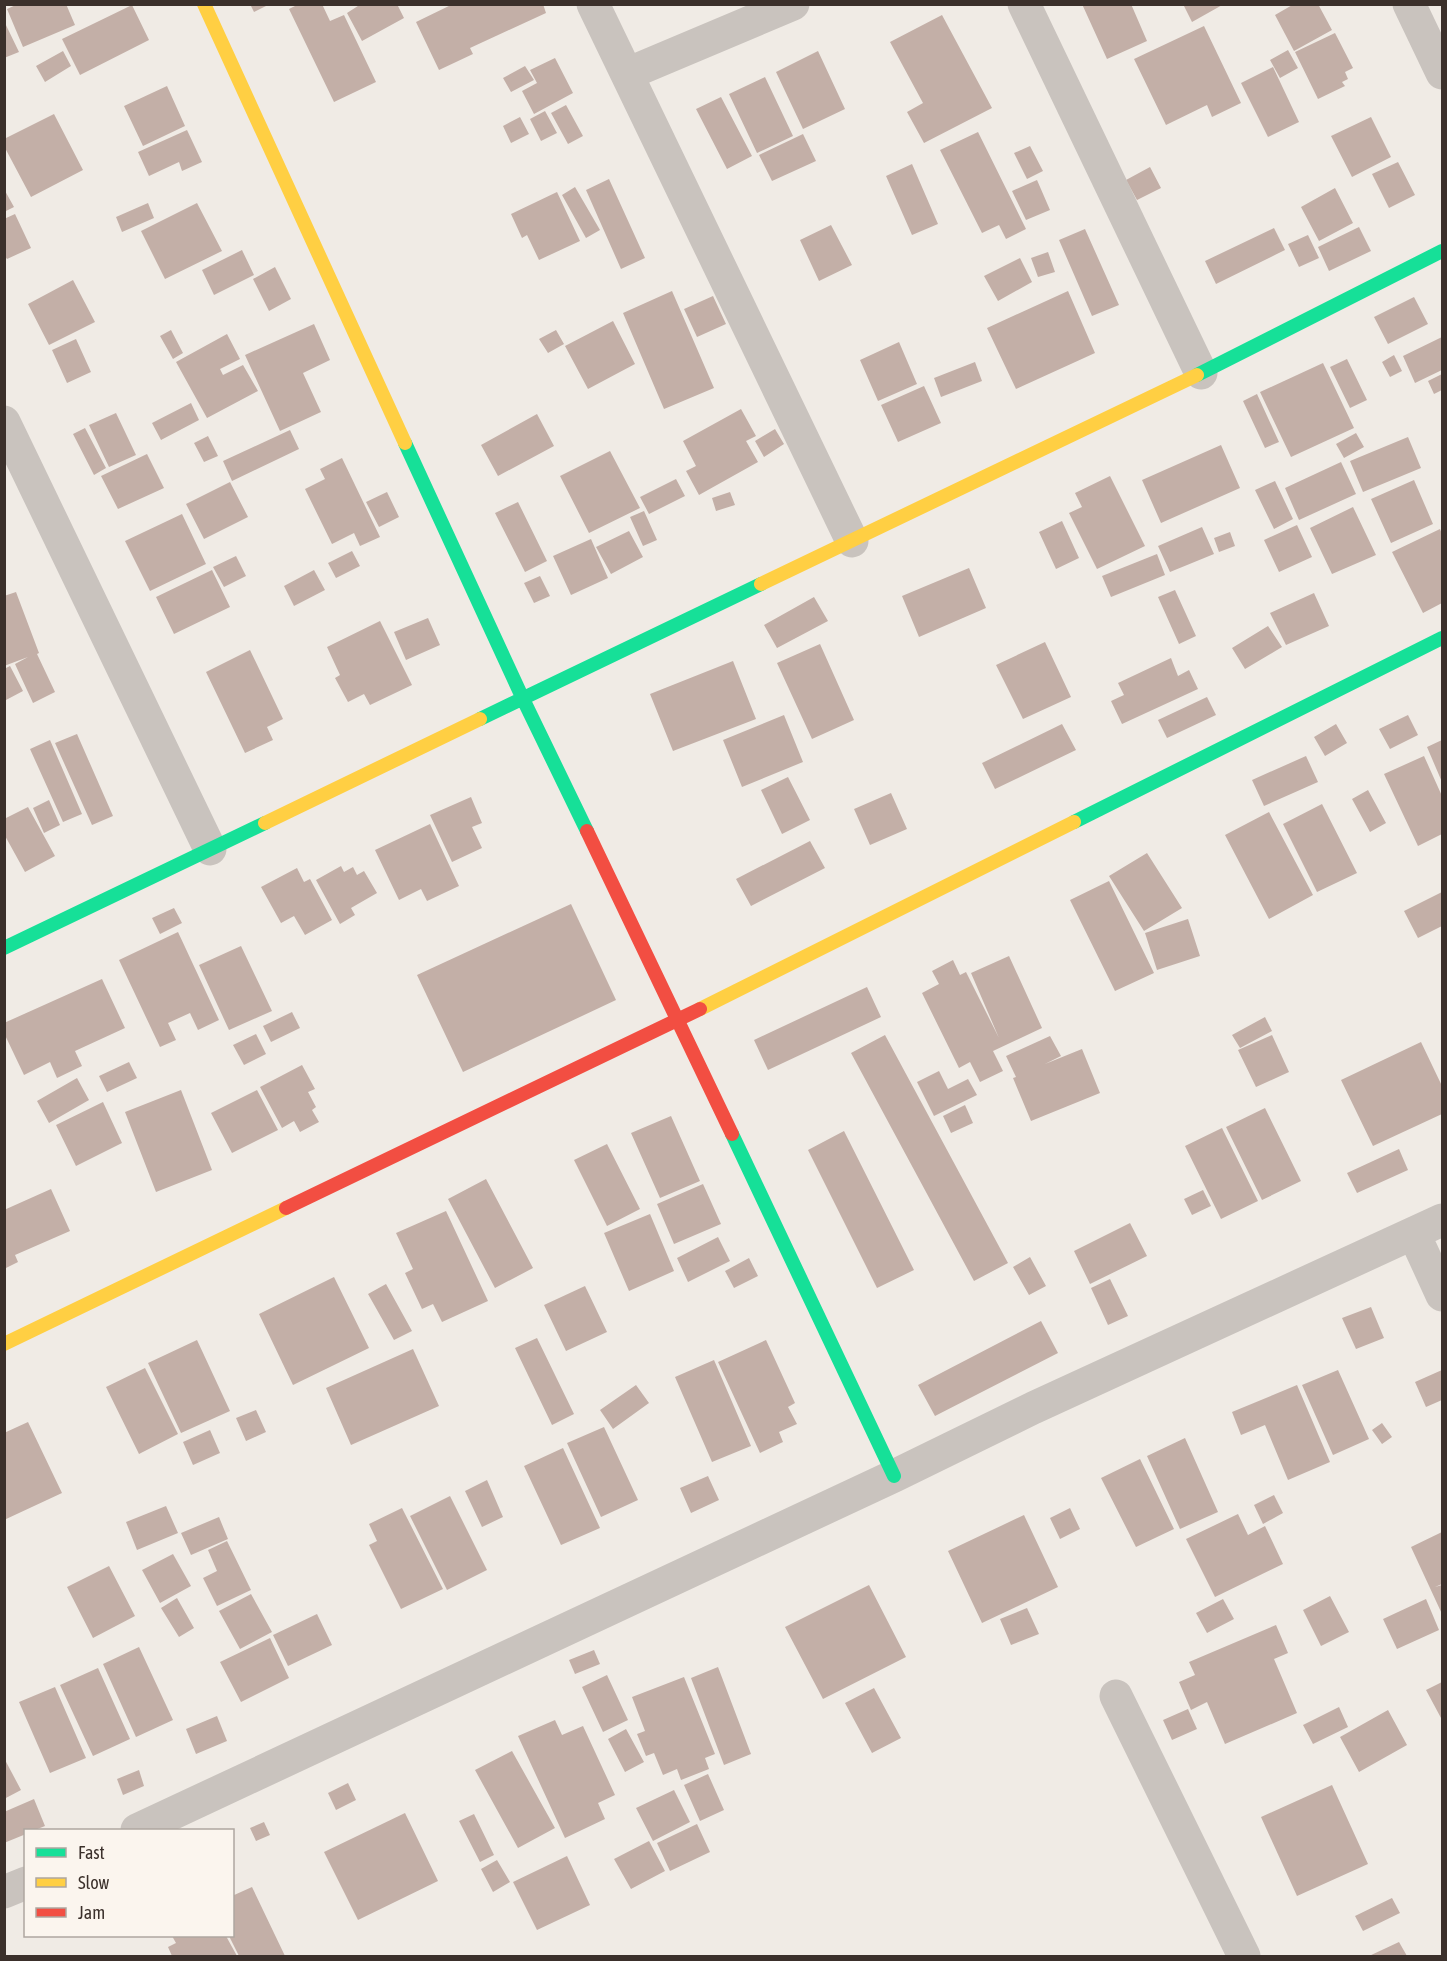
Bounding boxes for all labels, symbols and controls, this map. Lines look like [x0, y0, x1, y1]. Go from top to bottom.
legend [24, 1829, 234, 1937]
text: Fast [78, 1842, 105, 1863]
text: Slow [78, 1872, 109, 1893]
text: Jam [78, 1902, 105, 1923]

